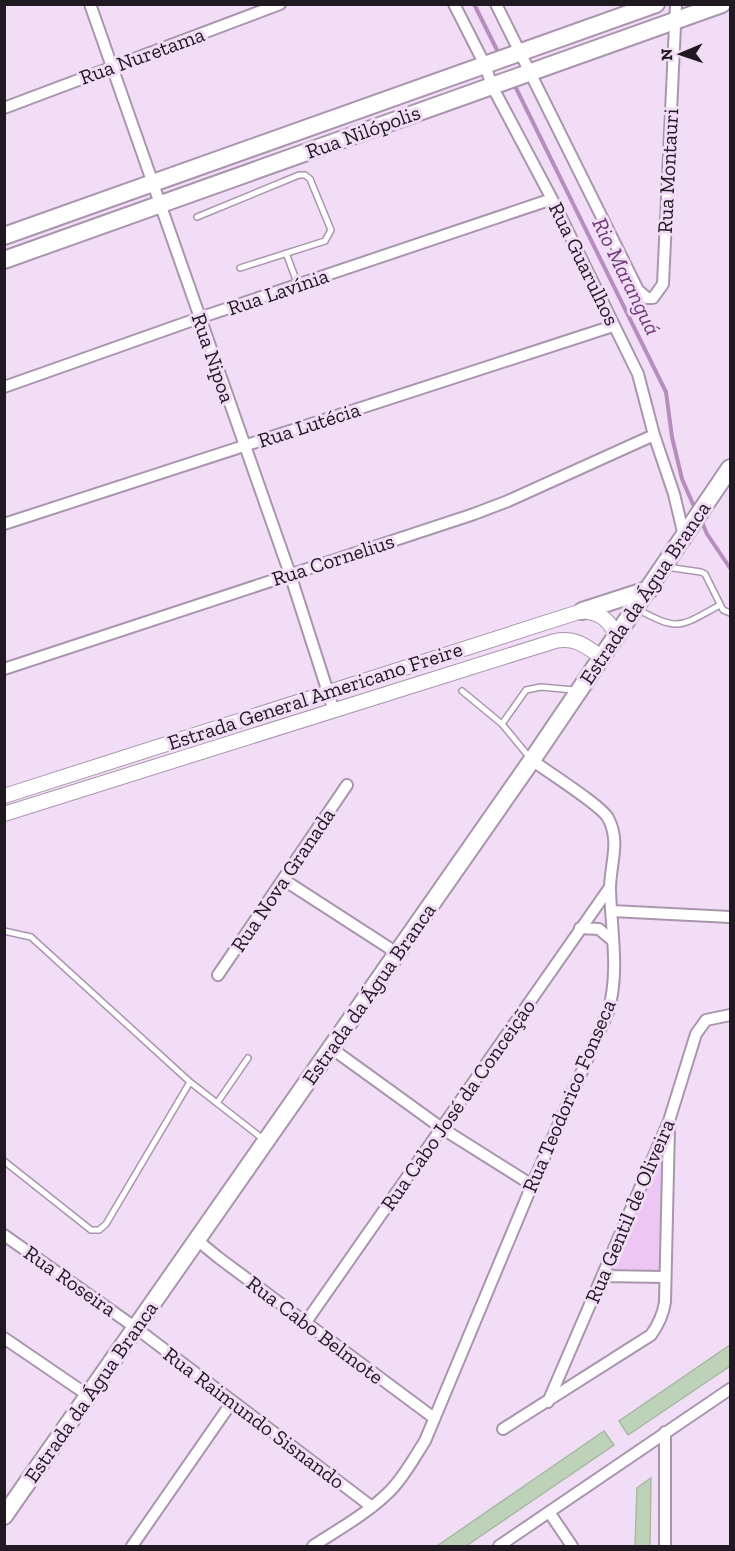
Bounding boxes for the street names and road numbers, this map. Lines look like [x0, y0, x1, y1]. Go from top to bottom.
street label: Rua Nuretama [76, 21, 208, 90]
street label: Rua Nilópolis [302, 99, 423, 164]
street label: Rua Montauri [652, 108, 683, 234]
street label: Rua Guarulhos [544, 198, 625, 329]
street label: Rua Lavínia [224, 263, 332, 321]
street label: Rua Nipoa [186, 310, 240, 406]
street label: Rua Lutécia [255, 396, 363, 453]
street label: Estrada da Água Branca [574, 496, 715, 689]
street label: Rua Cornelius [269, 528, 397, 591]
street label: Estrada General Americano Freire [164, 636, 465, 755]
street label: Rua Nova Granada [225, 803, 340, 956]
street label: Estrada da Água Branca [297, 898, 441, 1089]
street label: Rua Cabo José da Conceição [375, 994, 540, 1215]
street label: Rua Teodorico Fonseca [517, 996, 620, 1196]
street label: Rua Gentil de Oliveira [579, 1115, 680, 1307]
street label: Rua Roseira [19, 1240, 121, 1322]
street label: Rua Cabo Belmote [242, 1270, 389, 1389]
street label: Estrada da Água Branca [19, 1296, 163, 1487]
street label: Rua Raimundo Sisnando [159, 1341, 350, 1494]

